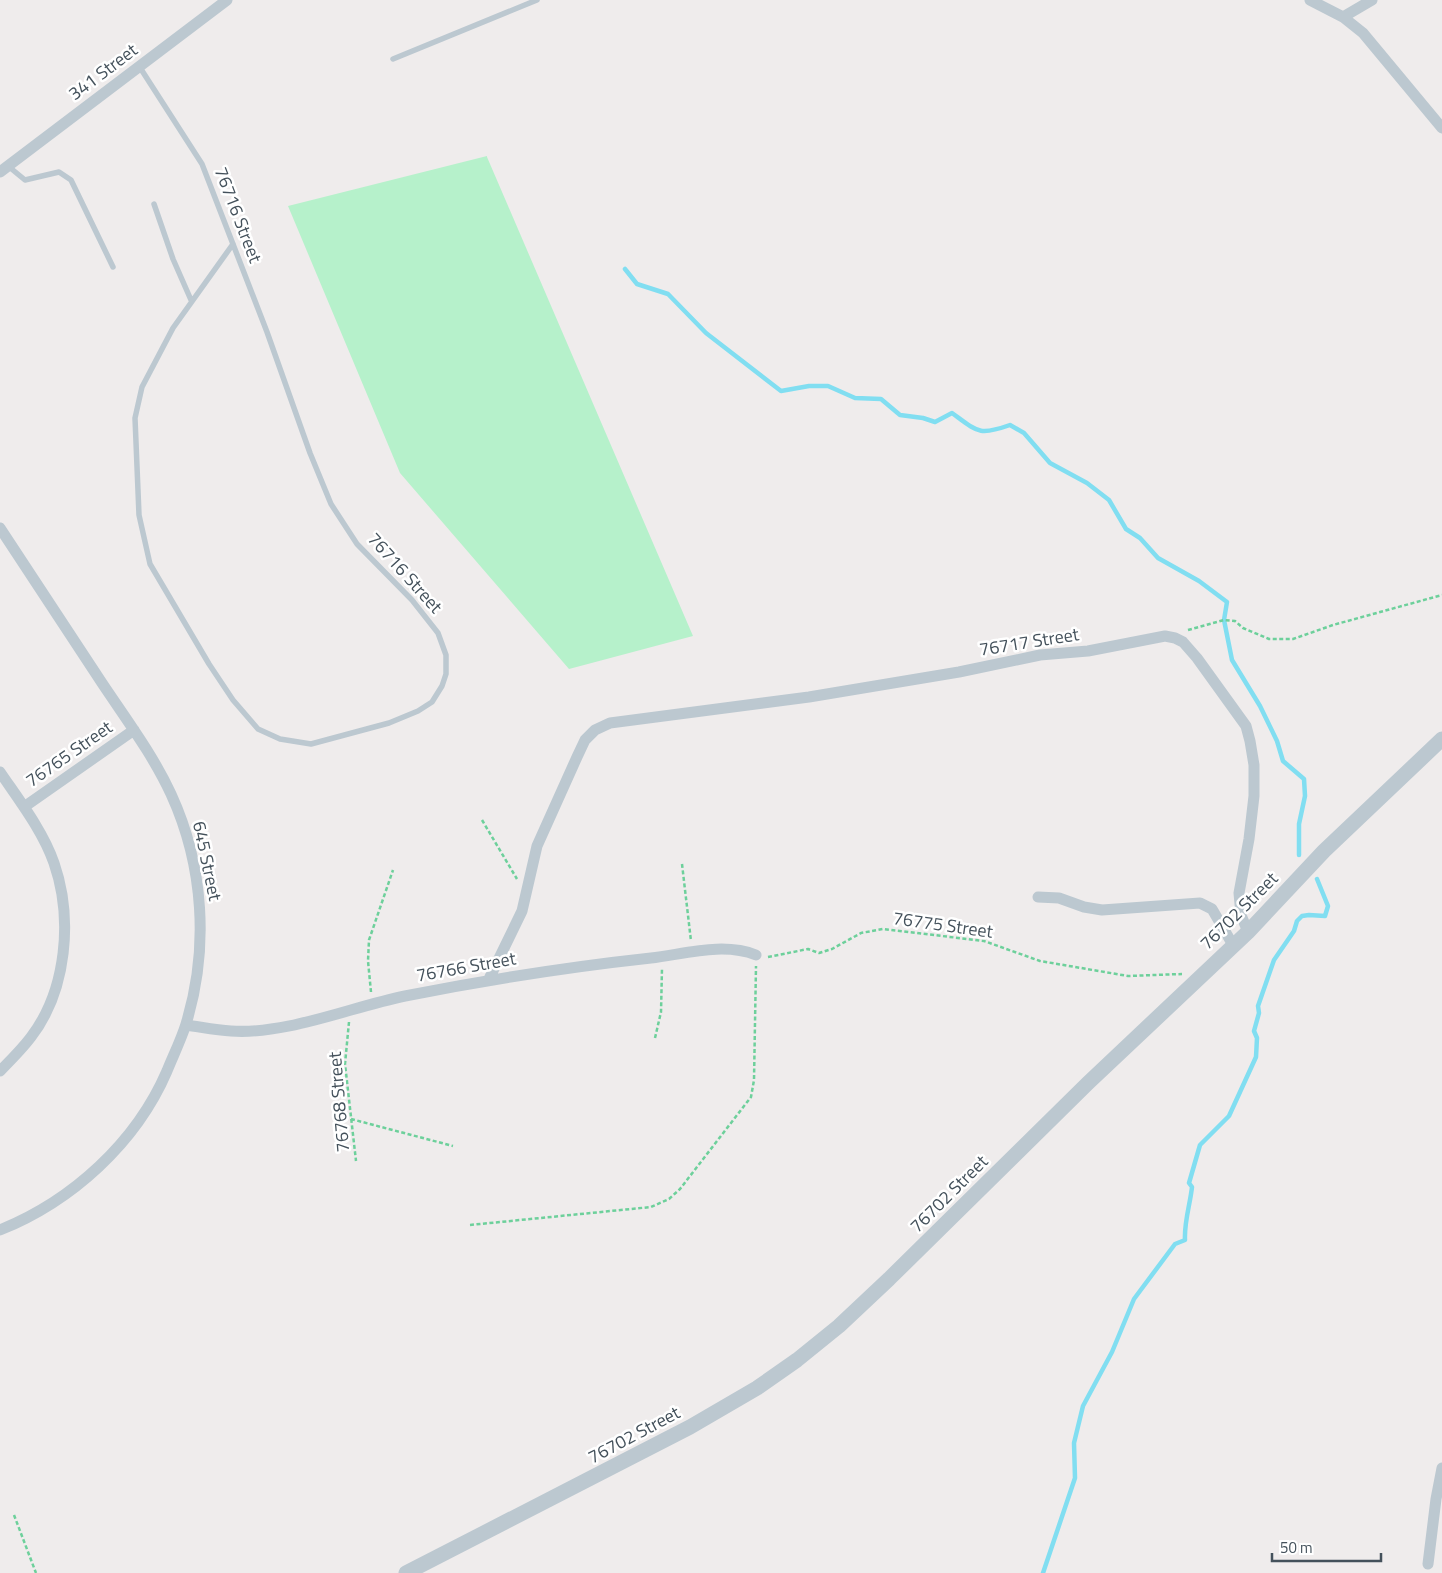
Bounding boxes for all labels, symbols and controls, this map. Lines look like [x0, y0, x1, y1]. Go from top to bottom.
street label: 341 Street [62, 36, 144, 107]
street label: 76716 Street [208, 163, 269, 267]
street label: 76716 Street [362, 526, 450, 620]
street label: 76717 Street [977, 620, 1081, 663]
street label: 76765 Street [20, 713, 118, 794]
street label: 645 Street [186, 819, 229, 904]
street label: 76702 Street [1193, 865, 1284, 956]
street label: 76775 Street [891, 904, 996, 945]
street label: 76766 Street [414, 944, 519, 989]
street label: 76768 Street [321, 1050, 356, 1153]
street label: 76702 Street [903, 1148, 994, 1239]
street label: 76702 Street [583, 1399, 685, 1470]
scale bar [1272, 1530, 1381, 1562]
text: 50 m [1280, 1536, 1313, 1559]

